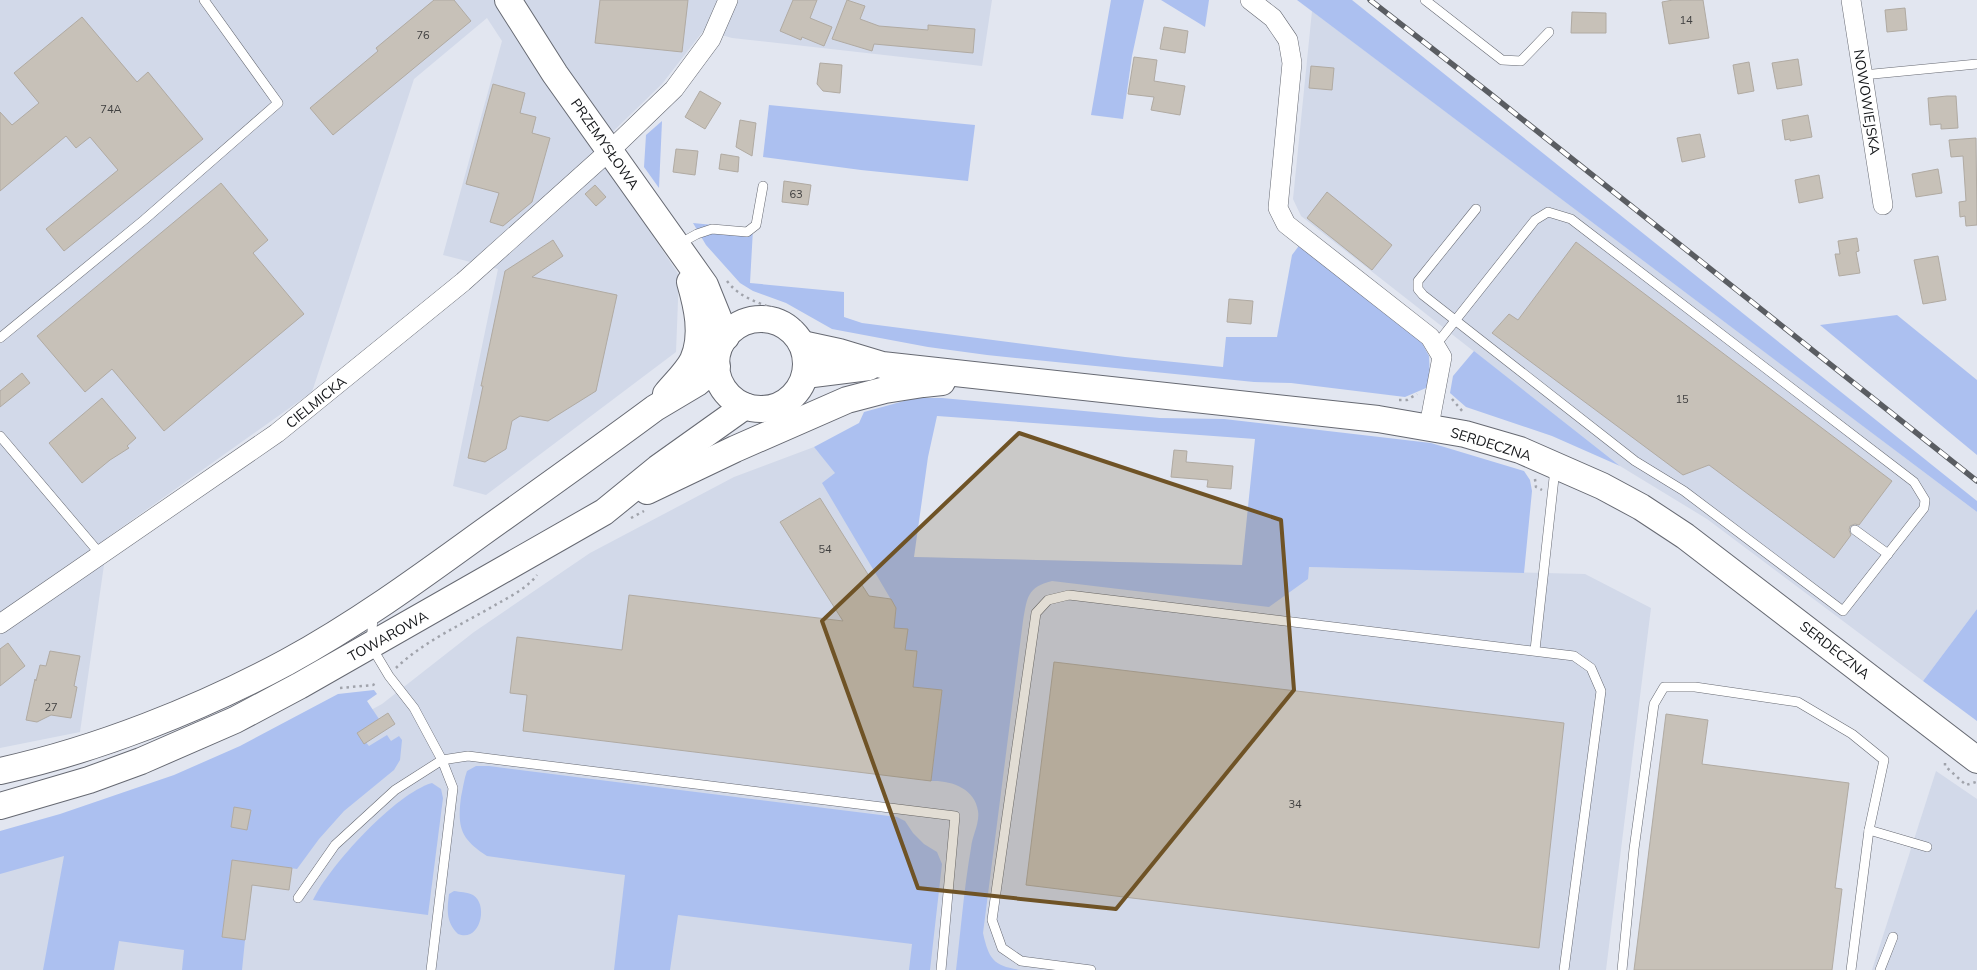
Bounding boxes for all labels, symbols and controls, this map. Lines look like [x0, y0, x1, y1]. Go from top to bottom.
house number: 14 [1679, 13, 1693, 27]
house number: 76 [416, 28, 430, 42]
street label: NOWOWIEJSKA [1850, 48, 1884, 157]
street label: PRZEMYSŁOWA [567, 95, 643, 194]
house number: 74A [100, 102, 122, 116]
house number: 63 [789, 187, 803, 201]
street label: CIELMICKA [282, 372, 351, 432]
house number: 15 [1675, 392, 1689, 406]
street label: SERDECZNA [1448, 423, 1534, 465]
house number: 54 [818, 542, 832, 556]
street label: TOWAROWA [345, 606, 432, 665]
street label: SERDECZNA [1796, 617, 1874, 683]
house number: 27 [44, 700, 58, 714]
house number: 34 [1288, 797, 1302, 811]

